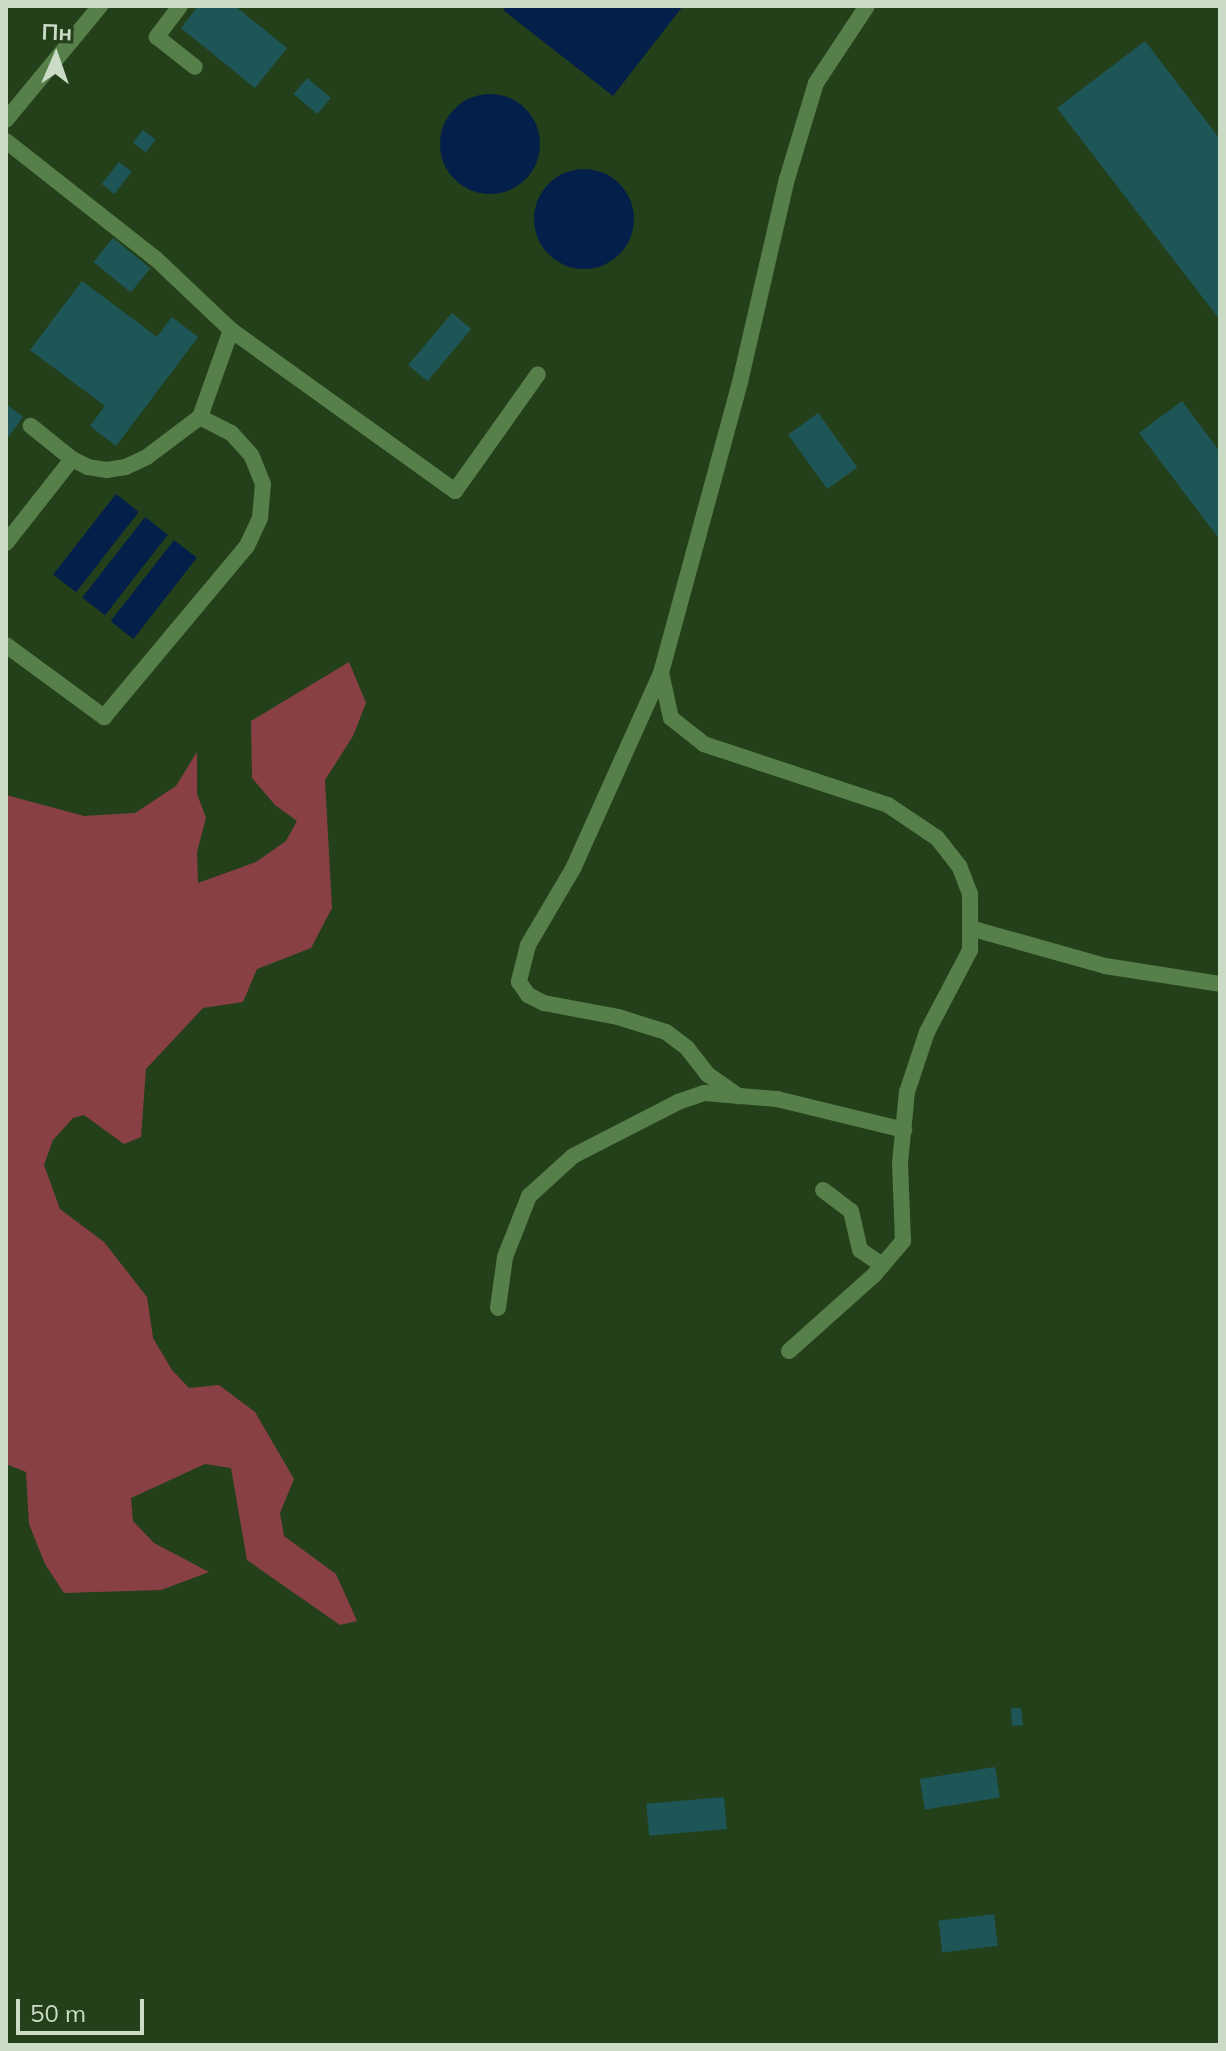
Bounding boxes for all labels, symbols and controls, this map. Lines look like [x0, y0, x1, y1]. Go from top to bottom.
north arrow [16, 16, 96, 96]
text: Пн [41, 17, 73, 47]
scale bar [20, 1983, 148, 2033]
text: 50 m [30, 1998, 86, 2028]

